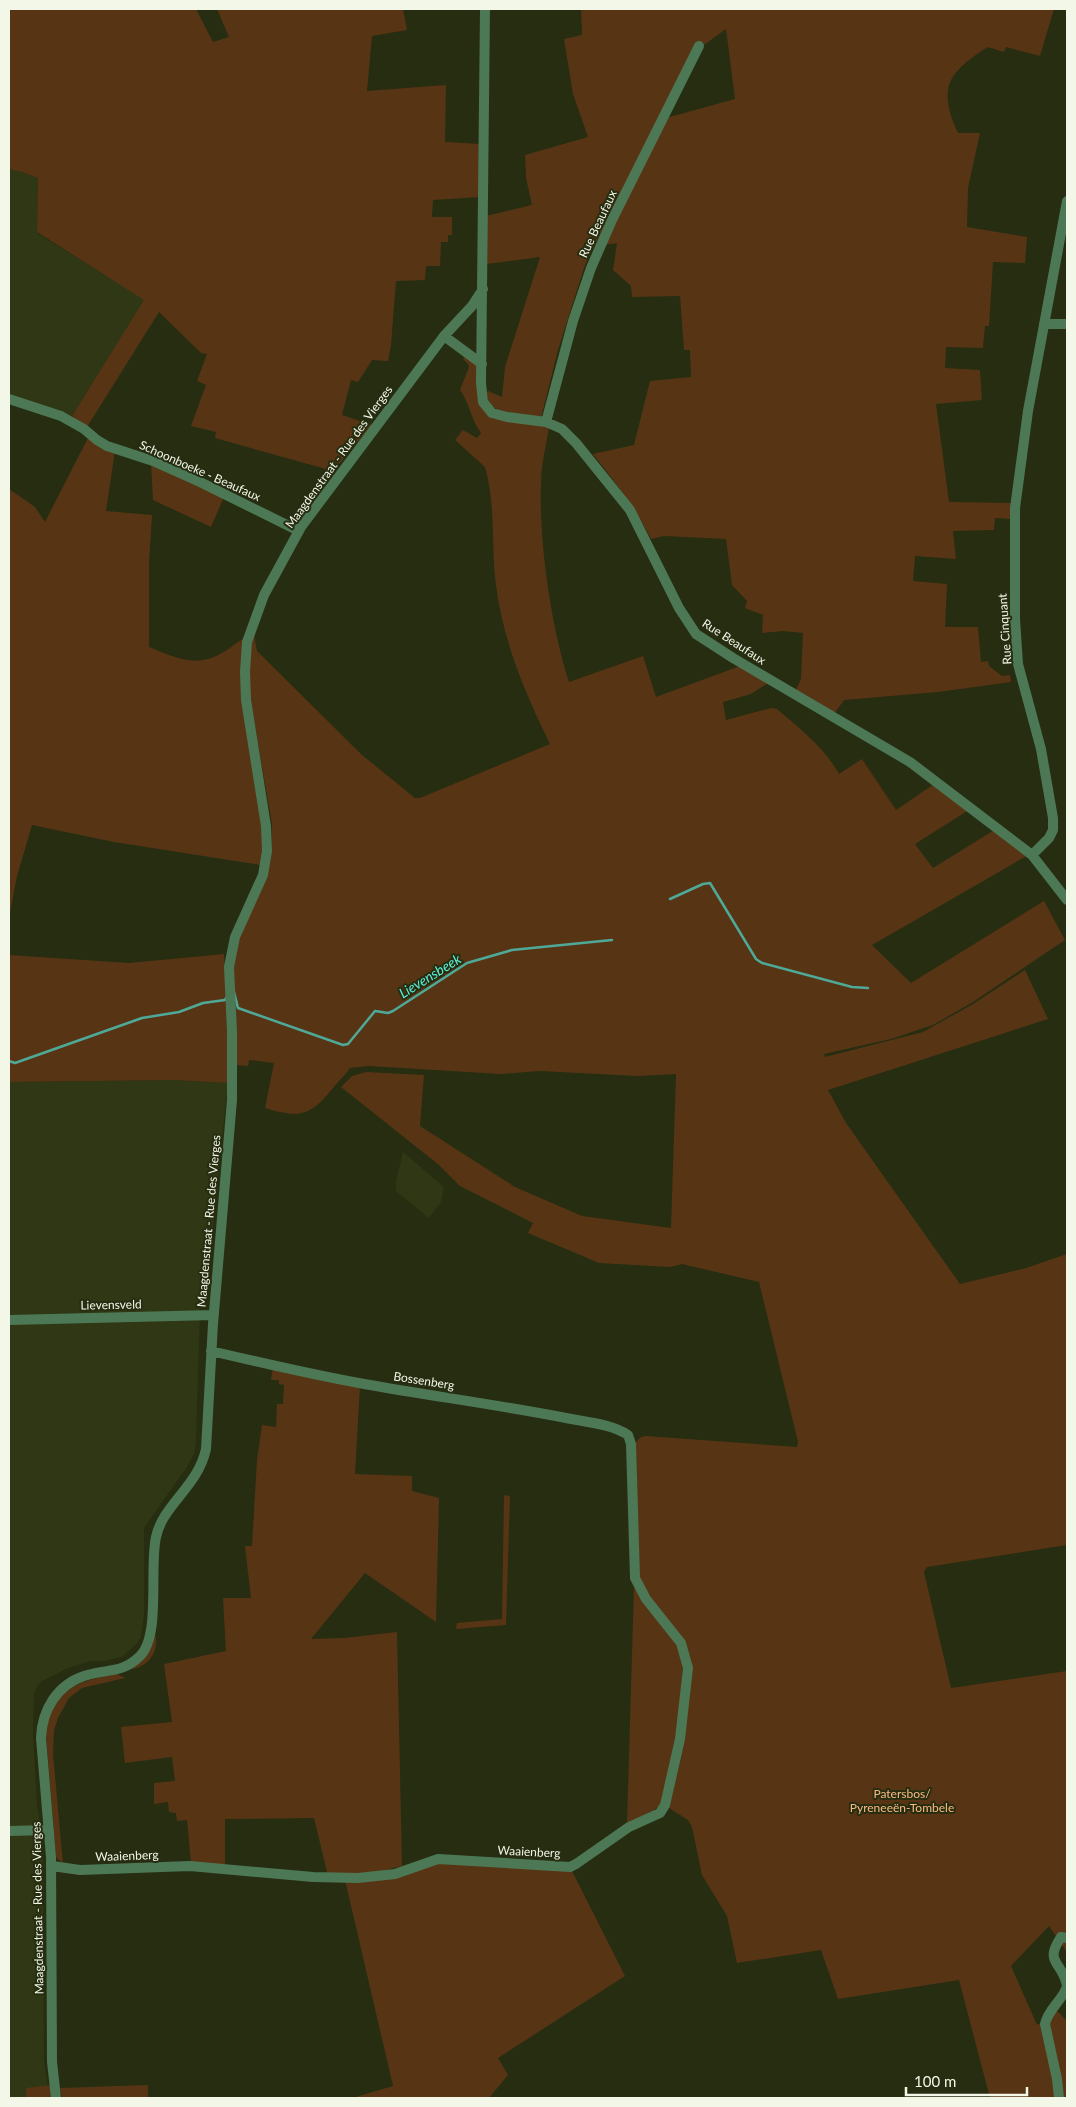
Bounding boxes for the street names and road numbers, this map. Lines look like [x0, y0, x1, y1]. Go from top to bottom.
street label: Rue Beaufaux [575, 188, 620, 260]
street label: Maagdenstraat - Rue des Vierges [282, 382, 395, 531]
street label: Schoonboeke - Beaufaux [137, 437, 263, 504]
street label: Rue Cinquant [994, 592, 1014, 665]
street label: Rue Beaufaux [700, 615, 769, 668]
street label: Maagdenstraat - Rue des Vierges [193, 1134, 224, 1308]
street label: Lievensveld [80, 1296, 142, 1313]
street label: Bossenberg [393, 1368, 456, 1393]
street label: Maagdenstraat - Rue des Vierges [28, 1821, 47, 1995]
street label: Waaienberg [497, 1842, 561, 1861]
street label: Waaienberg [95, 1847, 159, 1864]

